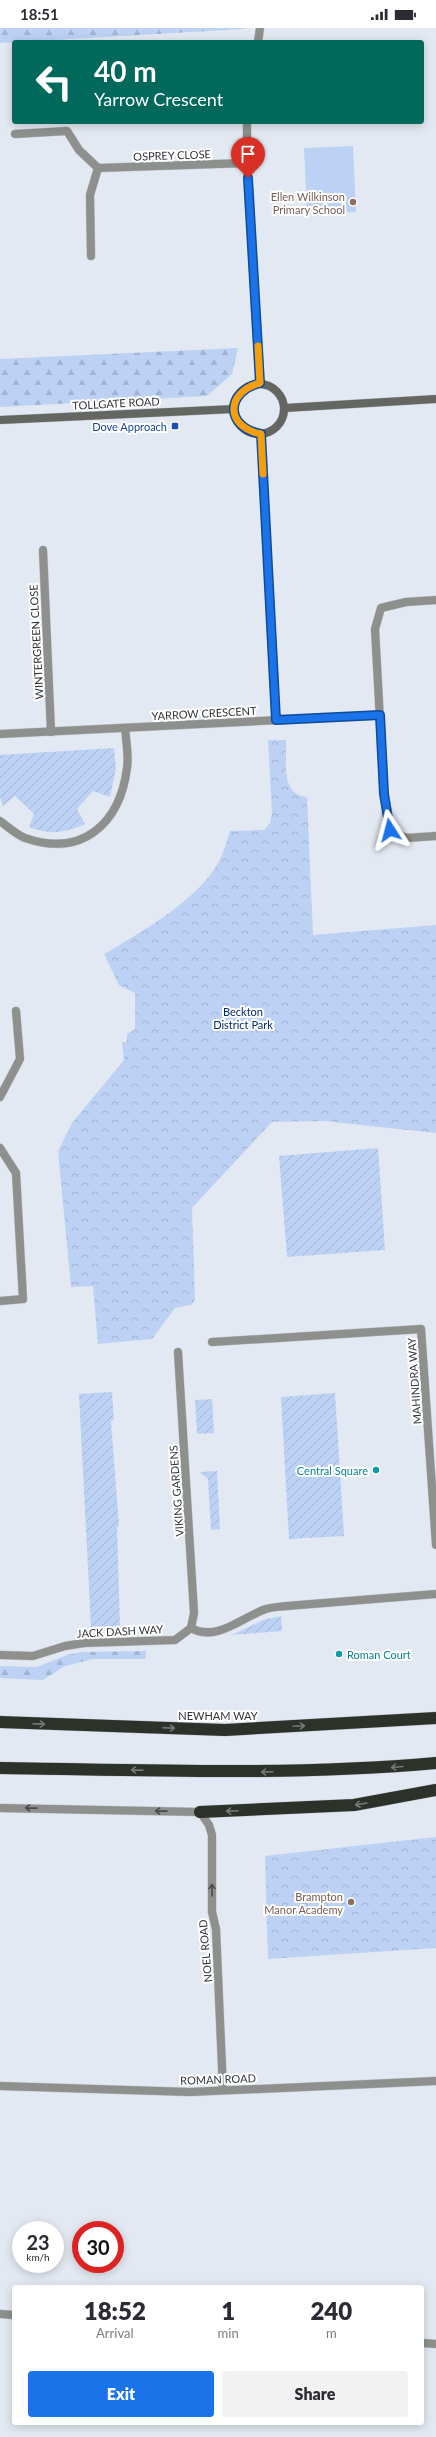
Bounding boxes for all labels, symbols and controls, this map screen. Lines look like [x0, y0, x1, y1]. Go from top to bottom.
text: 18:51 [20, 5, 59, 23]
text: 40 m [94, 54, 157, 88]
icon: left [28, 56, 80, 108]
text: Yarrow Crescent [94, 88, 223, 110]
pin [231, 137, 265, 178]
icon: arrive [237, 143, 259, 165]
street label: OSPREY CLOSE [133, 147, 211, 163]
place label: Ellen Wilkinson Primary School [271, 190, 345, 216]
marker: Ellen Wilkinson Primary School [348, 197, 358, 207]
street label: TOLLGATE ROAD [72, 394, 160, 412]
place label: Dove Approach [92, 420, 167, 433]
marker: Dove Approach [170, 421, 180, 431]
street label: WINTERGREEN CLOSE [26, 584, 46, 700]
street label: YARROW CRESCENT [151, 704, 257, 722]
position arrow [369, 809, 411, 851]
park label: Beckton District Park [213, 1005, 273, 1031]
street label: MAHINDRA WAY [404, 1337, 424, 1425]
street label: VIKING GARDENS [166, 1445, 186, 1537]
place label: Central Square [297, 1464, 368, 1477]
marker: Central Square [371, 1465, 381, 1475]
street label: JACK DASH WAY [77, 1622, 164, 1640]
place label: Roman Court [347, 1648, 411, 1661]
marker: Roman Court [334, 1649, 344, 1659]
street label: NEWHAM WAY [178, 1709, 258, 1722]
one-way arrow [32, 1720, 45, 1728]
one-way arrow [292, 1722, 305, 1729]
one-way arrow [162, 1724, 175, 1732]
one-way arrow [391, 1763, 404, 1770]
one-way arrow [131, 1766, 144, 1774]
one-way arrow [261, 1768, 274, 1775]
one-way arrow [355, 1800, 368, 1808]
one-way arrow [25, 1804, 38, 1812]
one-way arrow [155, 1807, 168, 1815]
one-way arrow [226, 1807, 239, 1815]
one-way arrow [208, 1884, 215, 1897]
place label: Brampton Manor Academy [264, 1890, 343, 1916]
marker: Brampton Manor Academy [346, 1897, 356, 1907]
street label: NOEL ROAD [196, 1919, 214, 1983]
street label: ROMAN ROAD [180, 2071, 256, 2087]
speed limit sign: 30 [72, 2221, 124, 2273]
text: 23 [26, 2230, 50, 2254]
text: km/h [26, 2251, 50, 2263]
text: 18:52 [84, 2296, 146, 2325]
text: 1 [221, 2296, 235, 2325]
text: 240 [310, 2296, 352, 2325]
text: Arrival [96, 2325, 134, 2341]
text: min [218, 2325, 239, 2341]
text: m [326, 2325, 337, 2341]
button: Exit [28, 2371, 214, 2417]
button: Share [222, 2371, 408, 2417]

